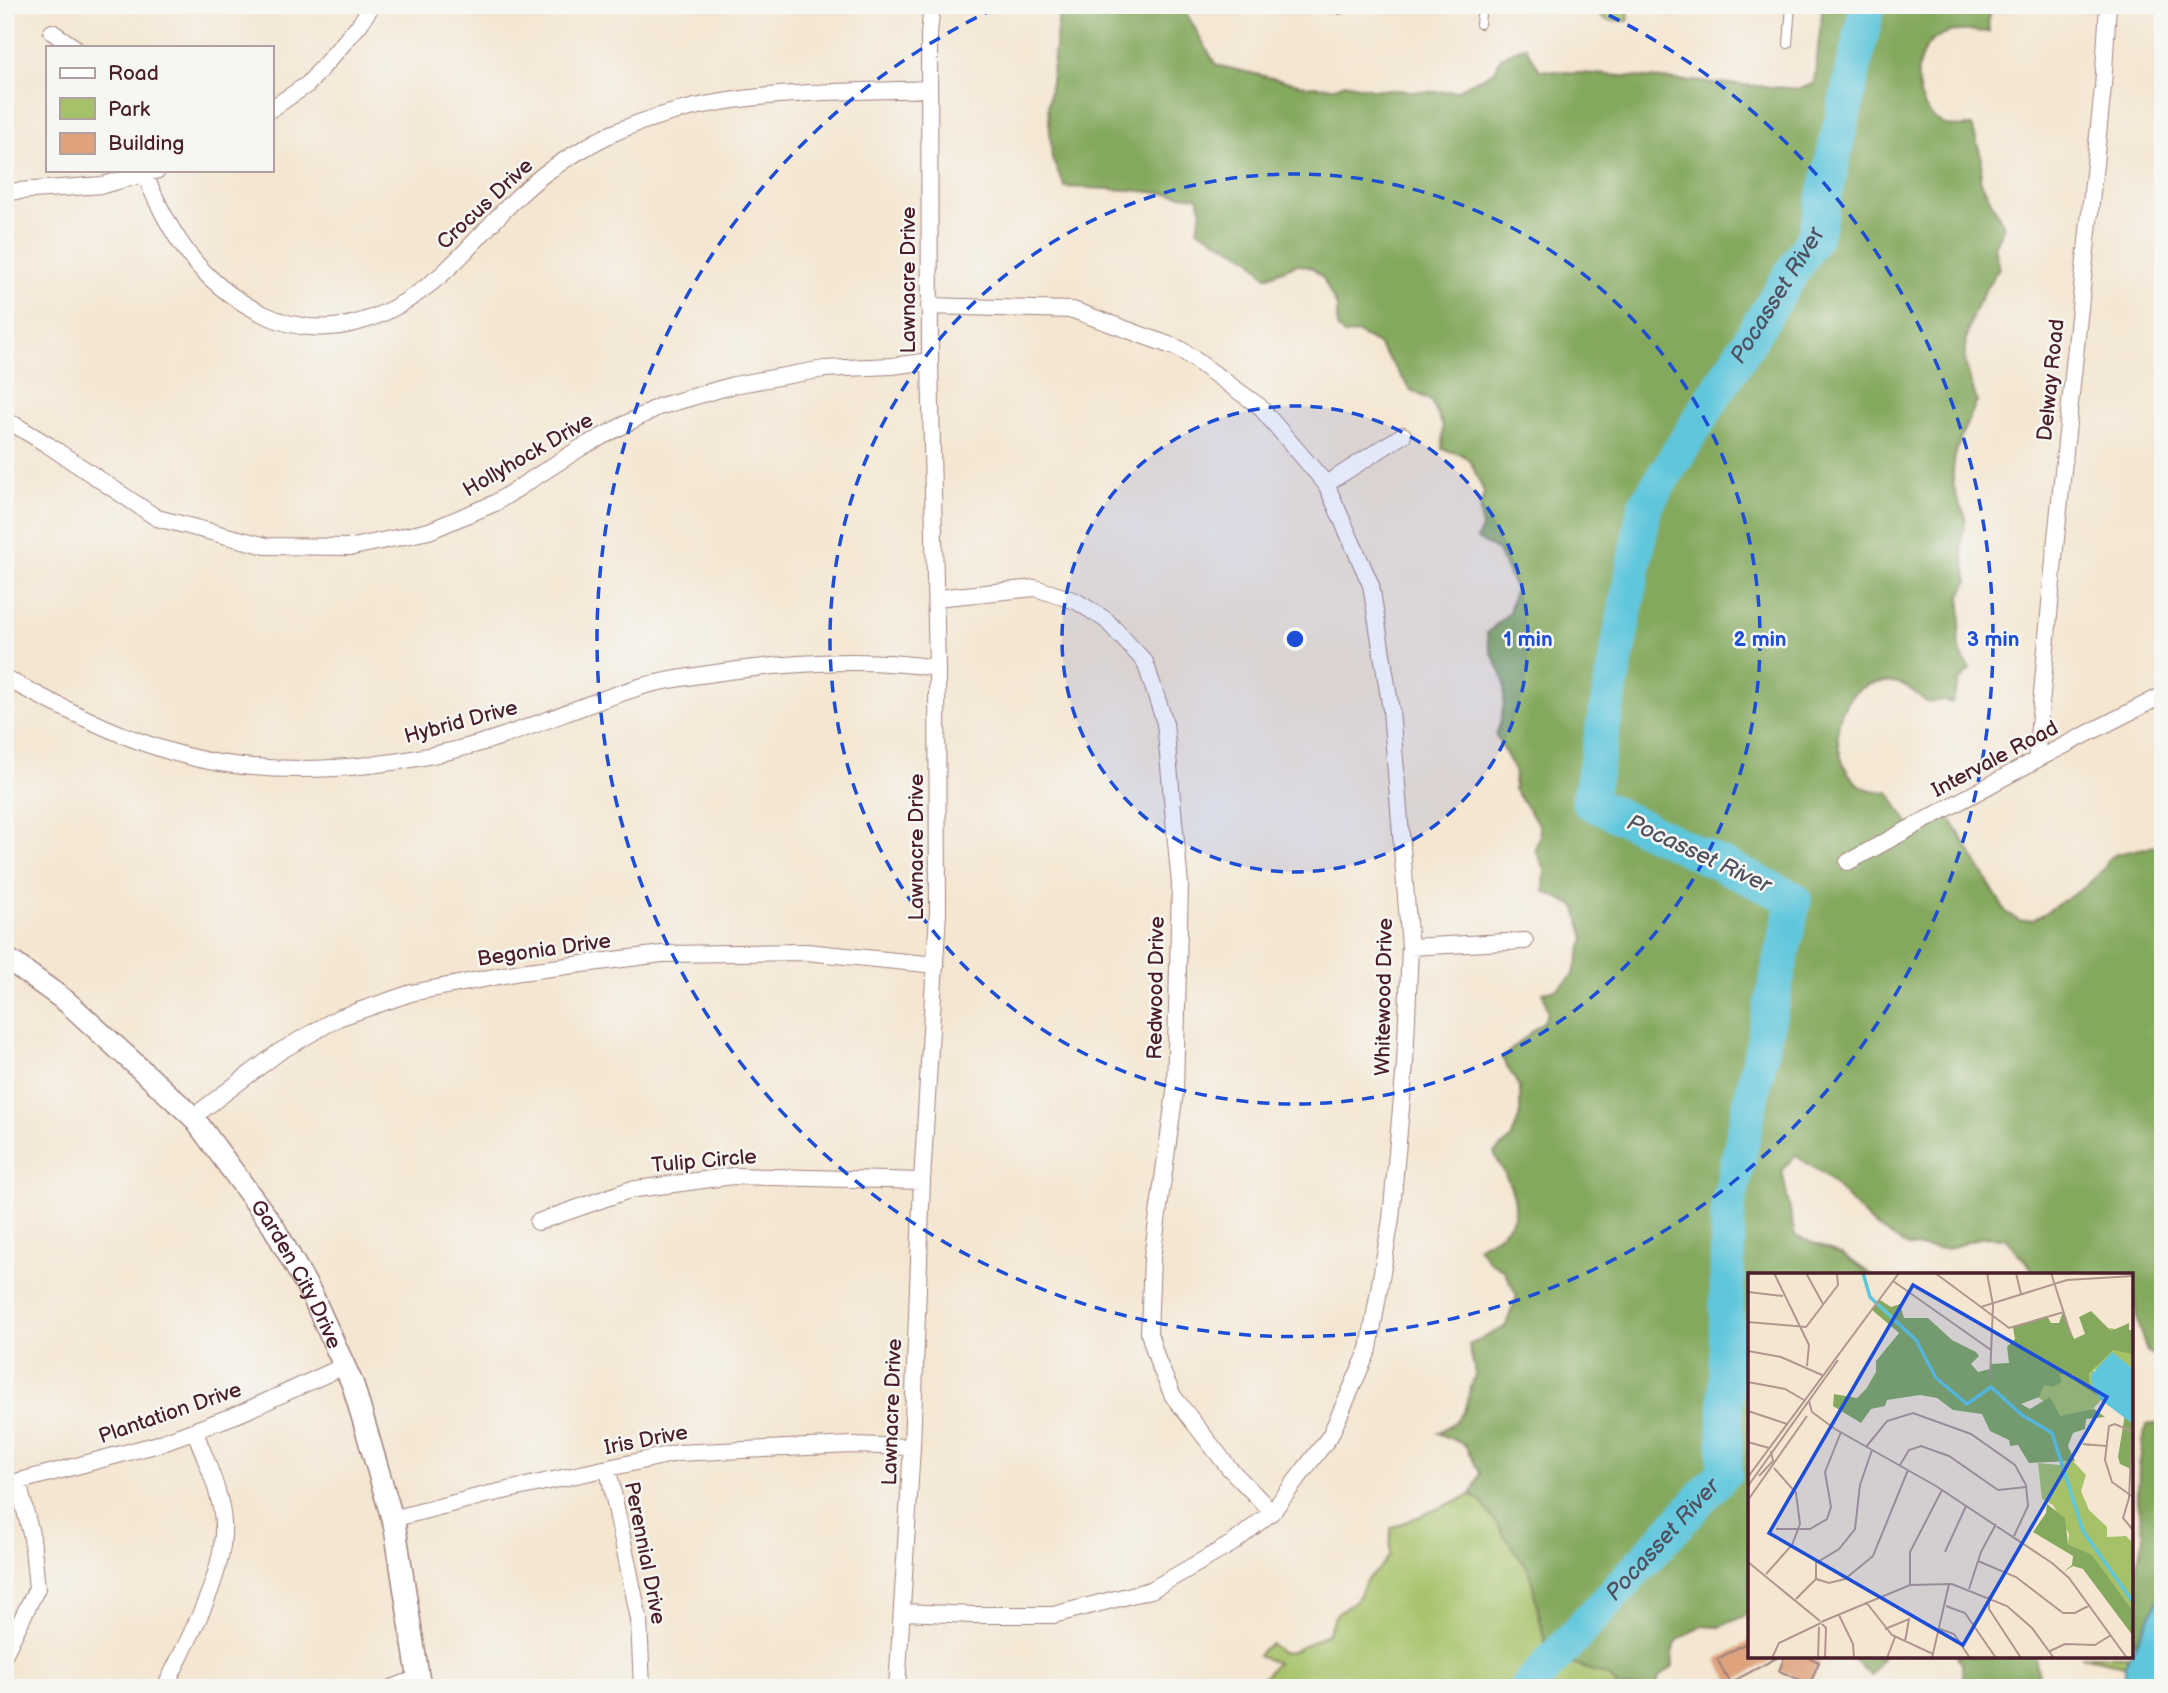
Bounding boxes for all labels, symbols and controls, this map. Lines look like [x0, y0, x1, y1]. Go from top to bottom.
legend [46, 46, 273, 172]
text: Road [108, 61, 159, 86]
text: Park [108, 97, 151, 122]
text: Building [108, 131, 184, 156]
street label: Crocus Drive [432, 153, 538, 255]
street label: Lawnacre Drive [896, 207, 921, 353]
water label: Pocasset River [1724, 224, 1831, 369]
street label: Delway Road [2032, 318, 2070, 442]
street label: Hollyhock Drive [458, 408, 598, 502]
centre of rings [1283, 627, 1307, 651]
text: 1 min [1503, 627, 1553, 652]
text: 2 min [1733, 627, 1787, 652]
text: 3 min [1967, 627, 2019, 652]
street label: Hybrid Drive [402, 695, 520, 749]
street label: Intervale Road [1928, 715, 2062, 803]
street label: Lawnacre Drive [904, 774, 929, 920]
water label: Pocasset River [1622, 808, 1777, 900]
street label: Redwood Drive [1142, 916, 1170, 1060]
street label: Whitewood Drive [1370, 918, 1398, 1076]
street label: Begonia Drive [476, 928, 612, 972]
street label: Tulip Circle [650, 1144, 758, 1178]
street label: Garden City Drive [245, 1195, 347, 1353]
inset map [1748, 1273, 2133, 1658]
street label: Lawnacre Drive [877, 1338, 907, 1486]
street label: Plantation Drive [95, 1377, 245, 1449]
street label: Iris Drive [602, 1420, 690, 1460]
water label: Pocasset River [1600, 1472, 1727, 1607]
street label: Perennial Drive [619, 1480, 671, 1626]

